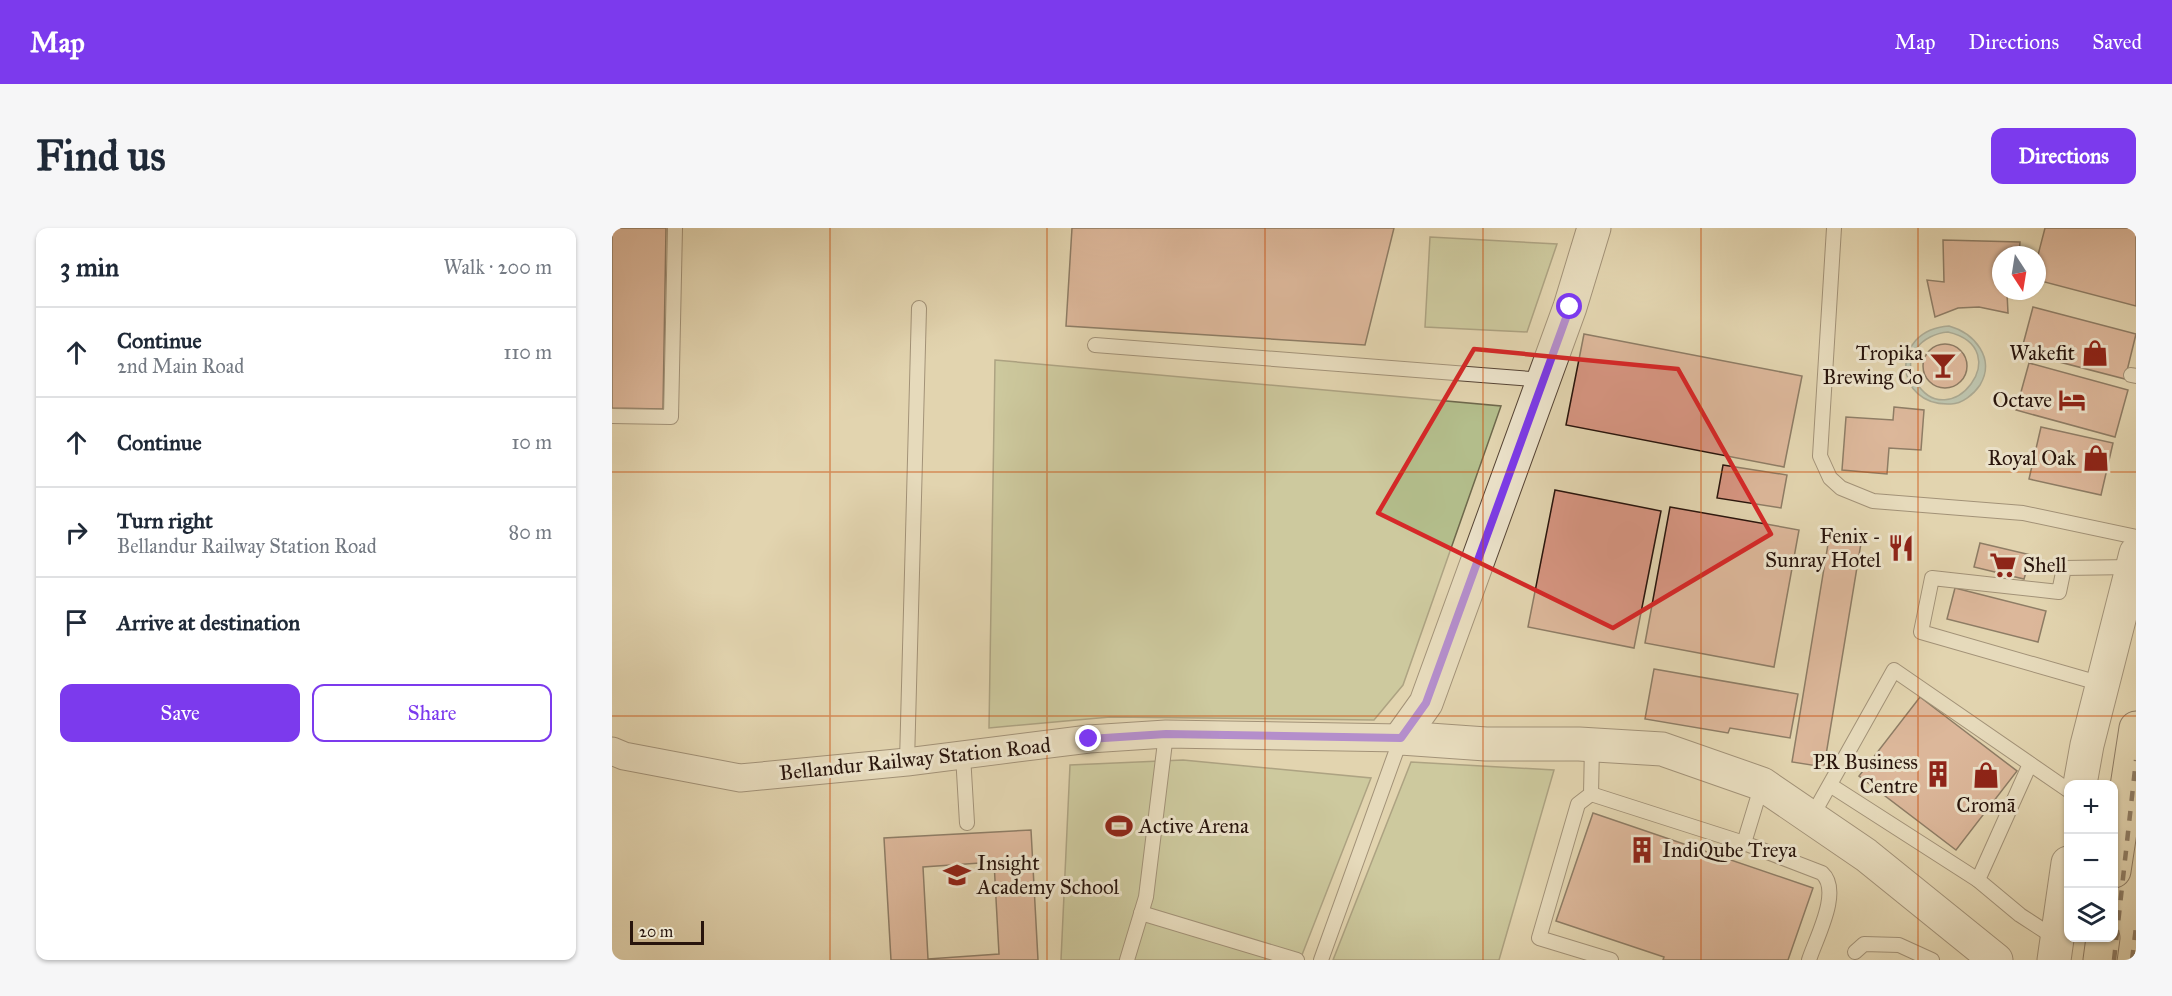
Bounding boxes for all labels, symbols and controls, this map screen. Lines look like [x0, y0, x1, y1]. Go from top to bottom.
text: Map [30, 25, 85, 60]
text: Map [1895, 29, 1936, 55]
text: Directions [1969, 29, 2059, 55]
text: Saved [2092, 29, 2142, 55]
button: Directions [1991, 128, 2136, 184]
text: Find us [36, 130, 166, 182]
north arrow [1992, 246, 2046, 300]
text: 3 min [60, 251, 119, 283]
text: Walk · 200 m [444, 255, 552, 279]
route start [1556, 293, 1582, 319]
text: Continue [117, 327, 202, 354]
icon: ahead [60, 336, 93, 369]
shop icon: Wakefit [2080, 338, 2110, 368]
text: 110 m [504, 340, 552, 364]
place label: Tropika Brewing Co [1822, 340, 1923, 390]
place label: Wakefit [2009, 340, 2076, 366]
bar icon: Tropika Brewing Co [1928, 350, 1958, 380]
text: 2nd Main Road [117, 354, 244, 378]
hotel icon: Octave [2057, 385, 2087, 415]
place label: Octave [1992, 387, 2052, 413]
icon: ahead [60, 426, 93, 459]
text: Continue [117, 429, 202, 456]
text: 10 m [511, 430, 552, 454]
shop icon: Royal Oak [2081, 443, 2111, 473]
place label: Royal Oak [1987, 445, 2076, 471]
text: Turn right [117, 507, 213, 534]
icon: right [60, 516, 93, 549]
text: 80 m [509, 520, 552, 544]
place label: Fenix - Sunray Hotel [1765, 523, 1881, 573]
restaurant icon: Fenix - Sunray Hotel [1886, 533, 1916, 563]
text: Bellandur Railway Station Road [117, 534, 377, 558]
supermarket icon: Shell [1988, 550, 2018, 580]
place label: Shell [2023, 552, 2067, 578]
icon: arrive [60, 606, 93, 639]
text: Arrive at destination [117, 609, 300, 636]
button: Save [60, 684, 300, 742]
button: Share [312, 684, 552, 742]
route end [1075, 725, 1101, 751]
street label: Bellandur Railway Station Road [778, 732, 1052, 786]
place label: PR Business Centre [1813, 749, 1918, 799]
building icon: PR Business Centre [1923, 759, 1953, 789]
shop icon: Cromā [1971, 760, 2001, 790]
map controls [2064, 780, 2118, 942]
button: + [2064, 780, 2118, 834]
place label: Cromā [1956, 792, 2016, 818]
sports icon: Active Arena [1104, 811, 1134, 841]
place label: Active Arena [1138, 813, 1249, 839]
button: − [2064, 834, 2118, 888]
building icon: IndiQube Treya [1627, 835, 1657, 865]
place label: IndiQube Treya [1662, 837, 1797, 863]
place label: Insight Academy School [976, 850, 1120, 900]
school or university icon: Insight Academy School [942, 860, 972, 890]
button: layers [2064, 888, 2118, 942]
scale bar [630, 918, 704, 946]
text: 20 m [639, 922, 673, 941]

